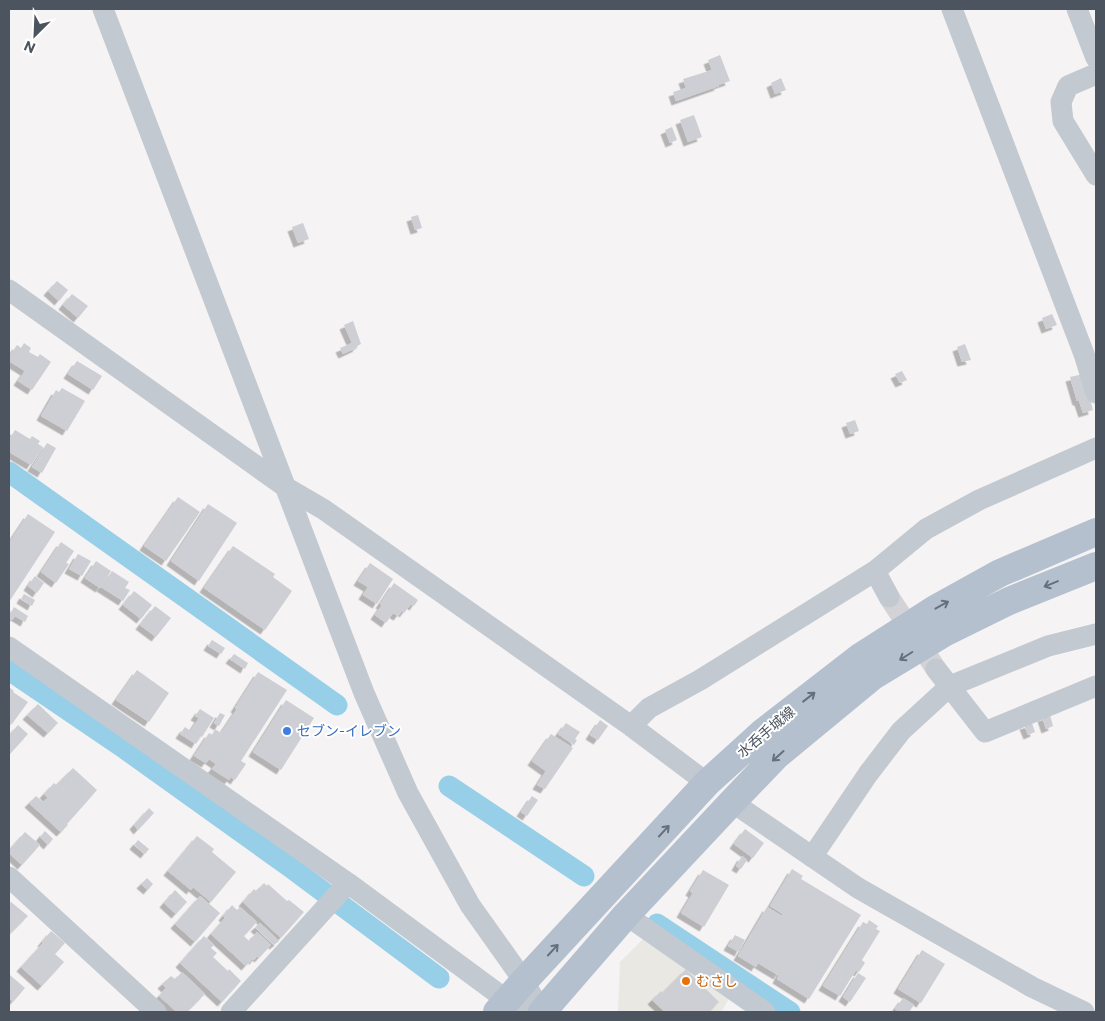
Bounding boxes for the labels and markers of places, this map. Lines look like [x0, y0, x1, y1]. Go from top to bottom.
place label: セブン-イレブン [297, 722, 401, 739]
marker: セブン-イレブン [281, 725, 293, 737]
place label: むさし [696, 972, 738, 989]
marker: むさし [680, 975, 692, 987]

